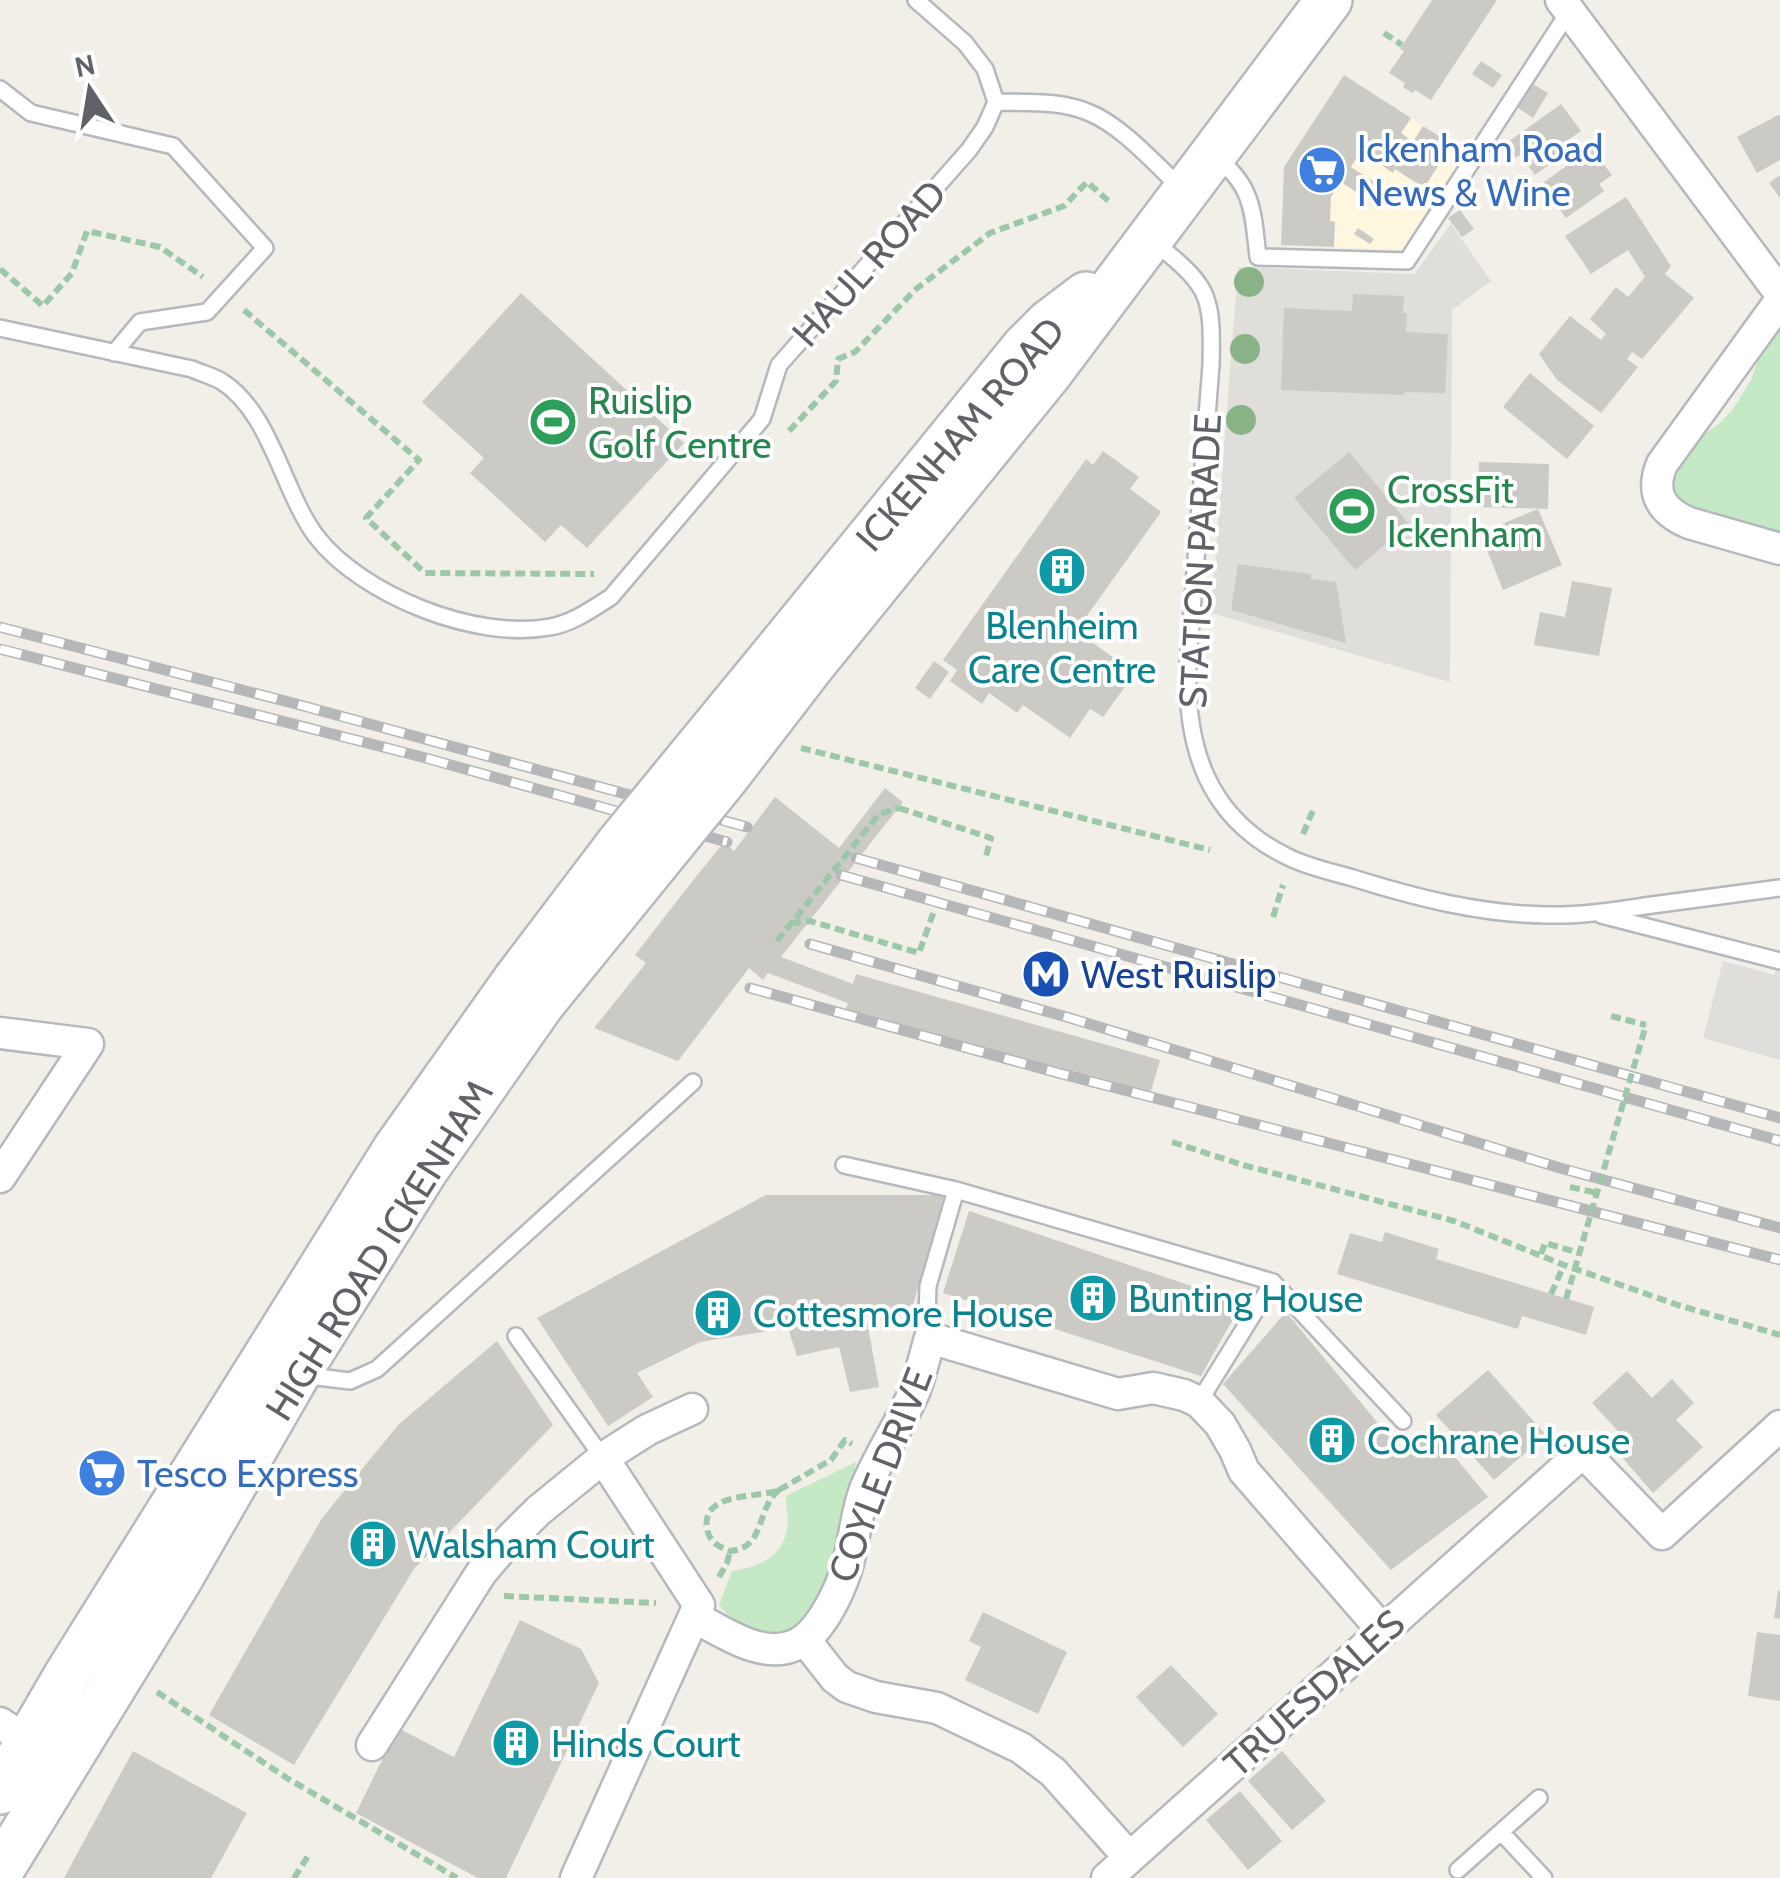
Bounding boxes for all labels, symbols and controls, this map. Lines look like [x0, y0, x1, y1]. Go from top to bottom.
north arrow [40, 40, 140, 140]
text: N [72, 47, 98, 84]
place label: Ickenham Road News & Wine [1357, 125, 1603, 216]
supermarket icon: Ickenham Road News & Wine [1296, 144, 1348, 196]
street label: HAUL ROAD [782, 170, 956, 356]
street label: ICKENHAM ROAD [846, 307, 1074, 561]
place label: Ruislip Golf Centre [588, 377, 771, 468]
sports icon: Ruislip Golf Centre [527, 396, 579, 448]
street label: STATION PARADE [1169, 413, 1231, 709]
place label: CrossFit Ickenham [1387, 466, 1542, 557]
sports icon: CrossFit Ickenham [1326, 485, 1378, 537]
building icon: Blenheim Care Centre [1036, 545, 1088, 597]
place label: Blenheim Care Centre [968, 602, 1156, 693]
metro station icon: West Ruislip [1020, 948, 1072, 1000]
place label: West Ruislip [1081, 951, 1276, 998]
street label: HIGH ROAD ICKENHAM [255, 1071, 503, 1429]
building icon: Bunting House [1067, 1272, 1119, 1324]
place label: Bunting House [1128, 1275, 1363, 1322]
building icon: Cottesmore House [692, 1287, 744, 1339]
place label: Cottesmore House [753, 1290, 1053, 1337]
street label: COYLE DRIVE [818, 1361, 942, 1589]
building icon: Cochrane House [1306, 1414, 1358, 1466]
place label: Cochrane House [1367, 1417, 1630, 1464]
supermarket icon: Tesco Express [76, 1447, 128, 1499]
place label: Tesco Express [137, 1450, 359, 1497]
building icon: Walsham Court [347, 1518, 399, 1570]
place label: Walsham Court [408, 1521, 655, 1568]
street label: TRUESDALES [1214, 1600, 1414, 1786]
building icon: Hinds Court [490, 1717, 542, 1769]
place label: Hinds Court [551, 1720, 741, 1767]

